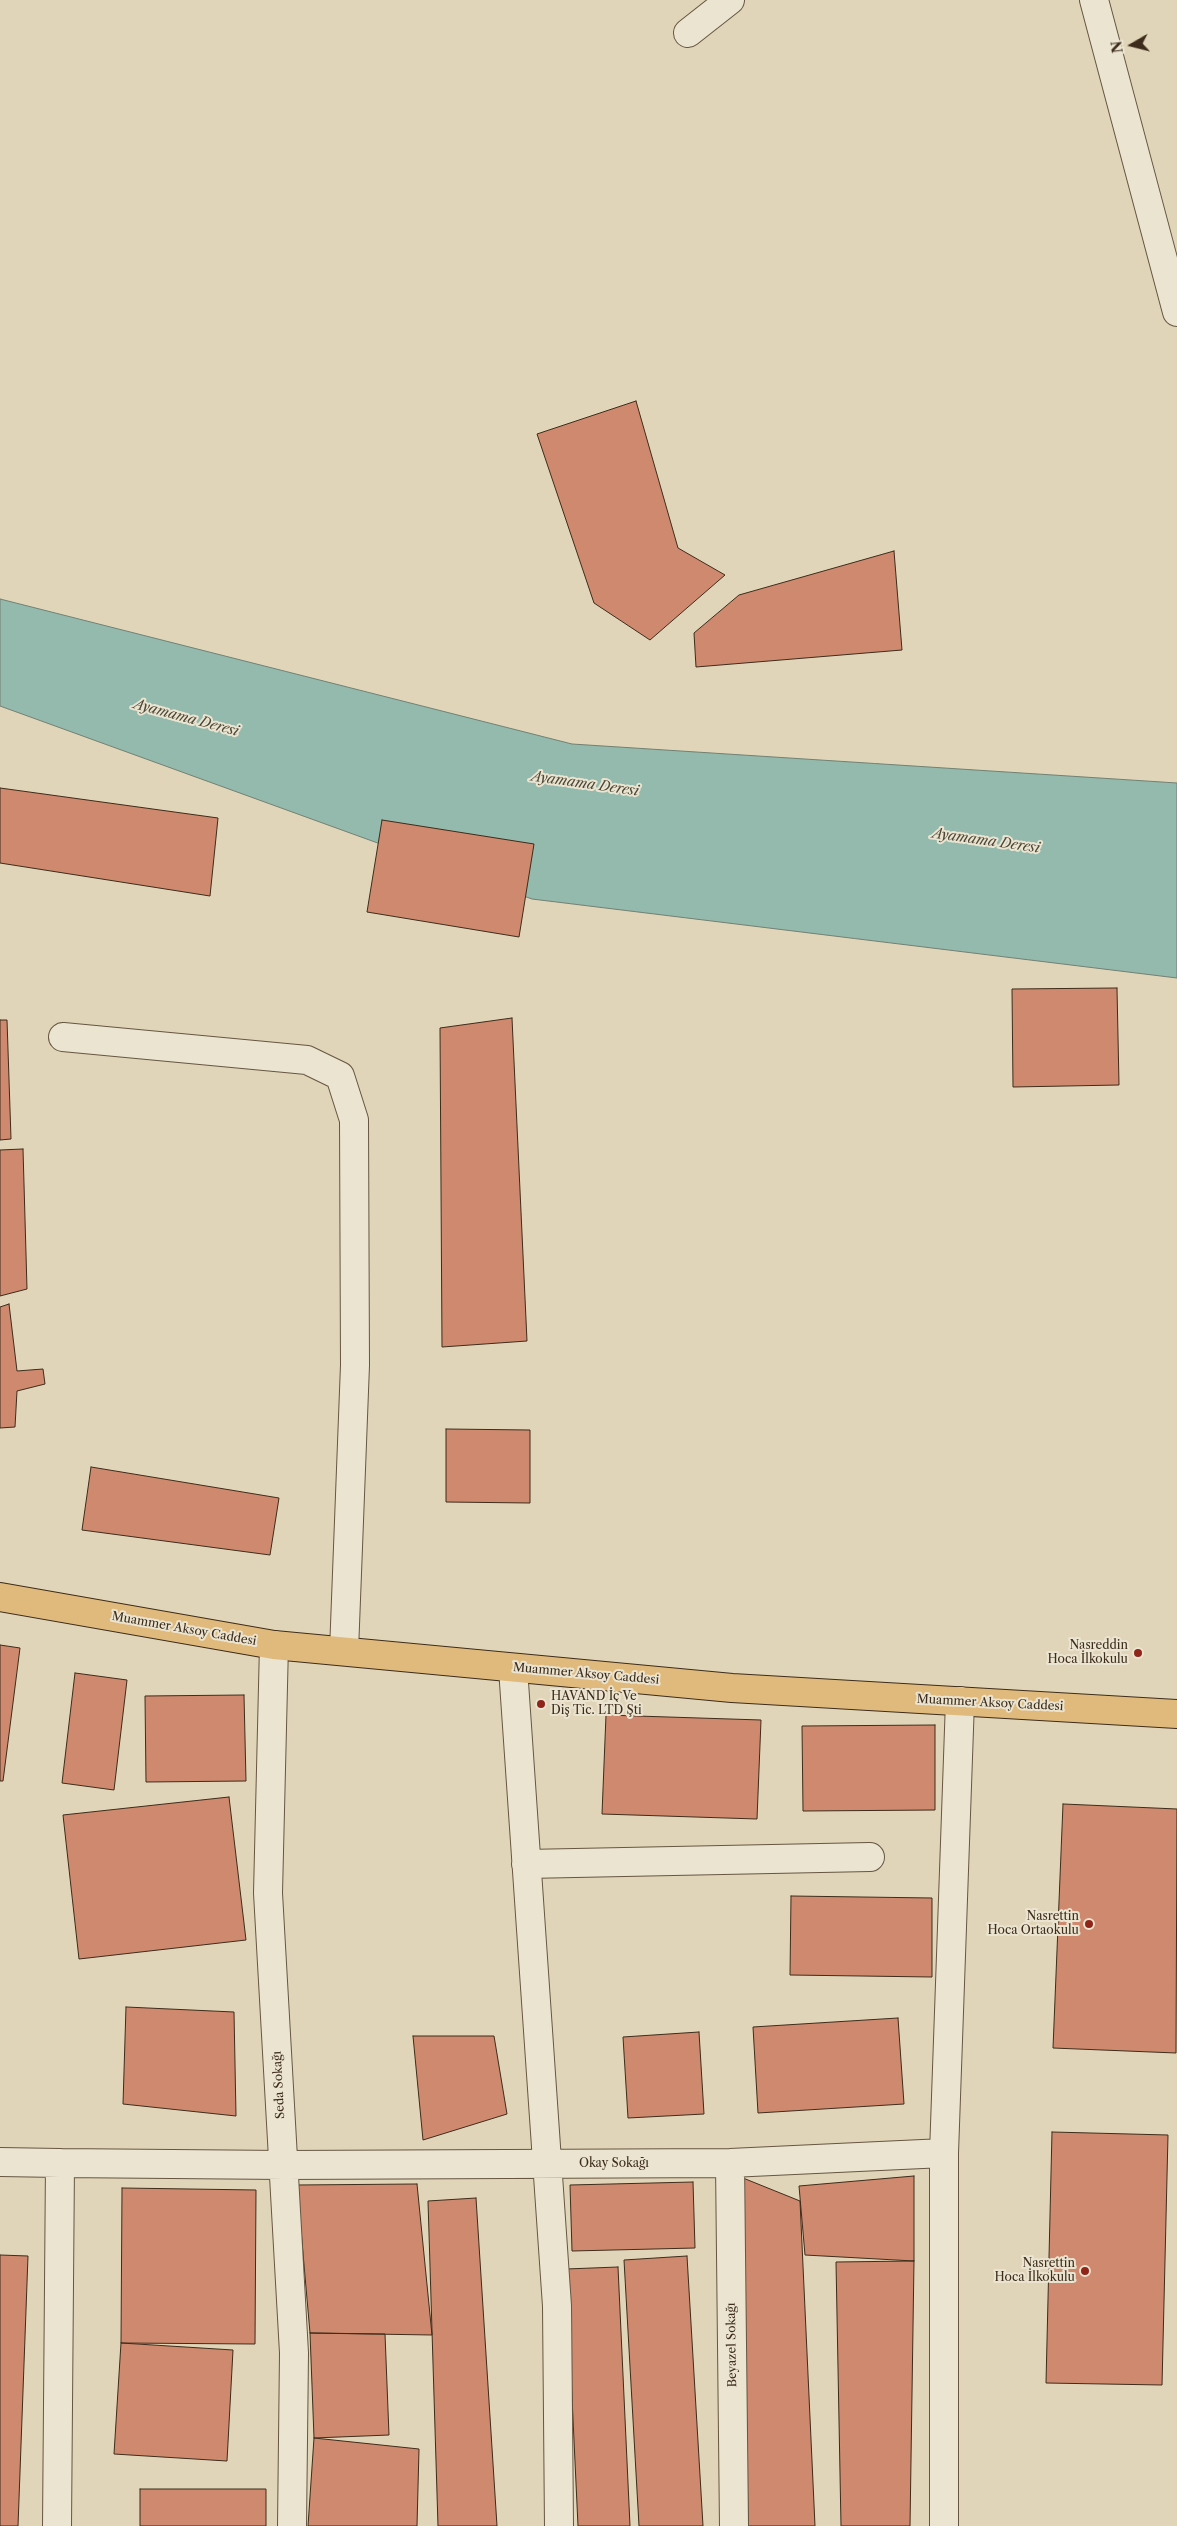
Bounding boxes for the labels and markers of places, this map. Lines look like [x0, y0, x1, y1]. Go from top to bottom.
place label: Nasreddin Hoca İlkokulu [1048, 1639, 1128, 1667]
marker: Nasreddin Hoca İlkokulu [1132, 1647, 1144, 1659]
place label: HAVAND İç Ve Diş Tic. LTD Şti [551, 1690, 642, 1718]
marker: HAVAND İç Ve Diş Tic. LTD Şti [535, 1698, 547, 1710]
place label: Nasrettin Hoca Ortaokulu [988, 1910, 1079, 1938]
marker: Nasrettin Hoca Ortaokulu [1083, 1918, 1095, 1930]
place label: Nasrettin Hoca İlkokulu [995, 2257, 1075, 2285]
marker: Nasrettin Hoca İlkokulu [1079, 2265, 1091, 2277]

